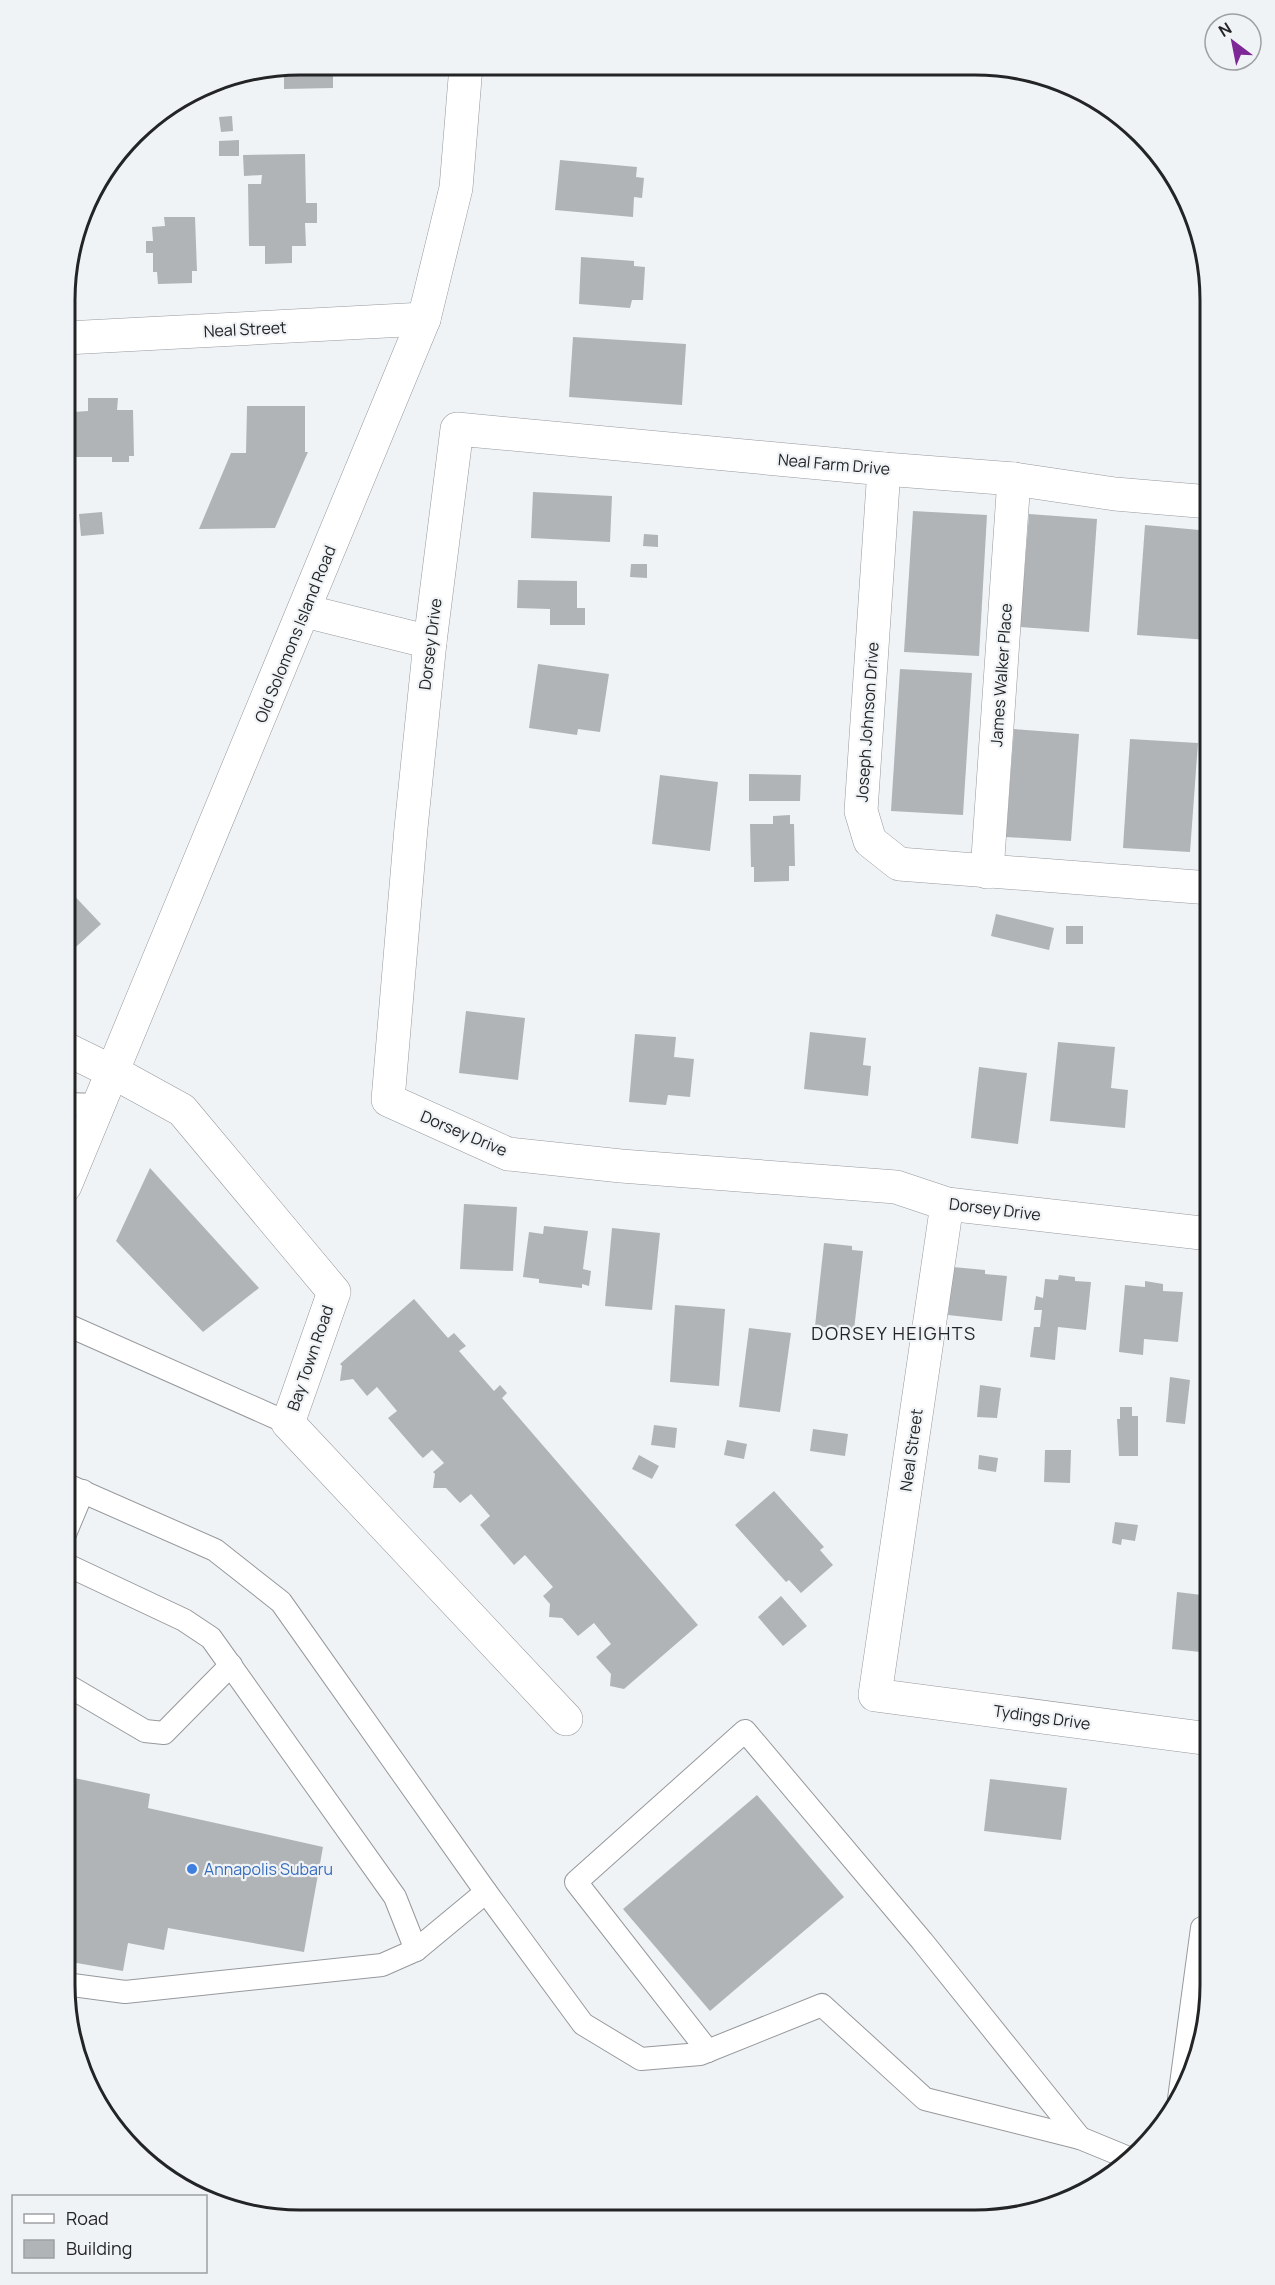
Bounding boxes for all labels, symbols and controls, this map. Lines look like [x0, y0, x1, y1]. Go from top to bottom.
north arrow [1203, 12, 1263, 72]
text: N [1214, 17, 1236, 42]
street label: Neal Street [203, 316, 287, 342]
street label: Neal Farm Drive [777, 448, 891, 480]
street label: Old Solomons Island Road [249, 542, 341, 726]
street label: Dorsey Drive [413, 597, 447, 691]
street label: James Walker Place [985, 602, 1017, 748]
street label: Joseph Johnson Drive [850, 641, 884, 803]
street label: Dorsey Drive [417, 1105, 511, 1161]
street label: Dorsey Drive [948, 1192, 1042, 1226]
street label: Bay Town Road [282, 1302, 338, 1414]
district label: DORSEY HEIGHTS [811, 1321, 977, 1345]
street label: Neal Street [894, 1407, 928, 1493]
street label: Tydings Drive [992, 1699, 1092, 1735]
place label: Annapolis Subaru [204, 1858, 333, 1880]
marker: Annapolis Subaru [185, 1862, 199, 1876]
legend [12, 2195, 207, 2273]
text: Road [66, 2206, 109, 2230]
text: Building [66, 2236, 132, 2260]

